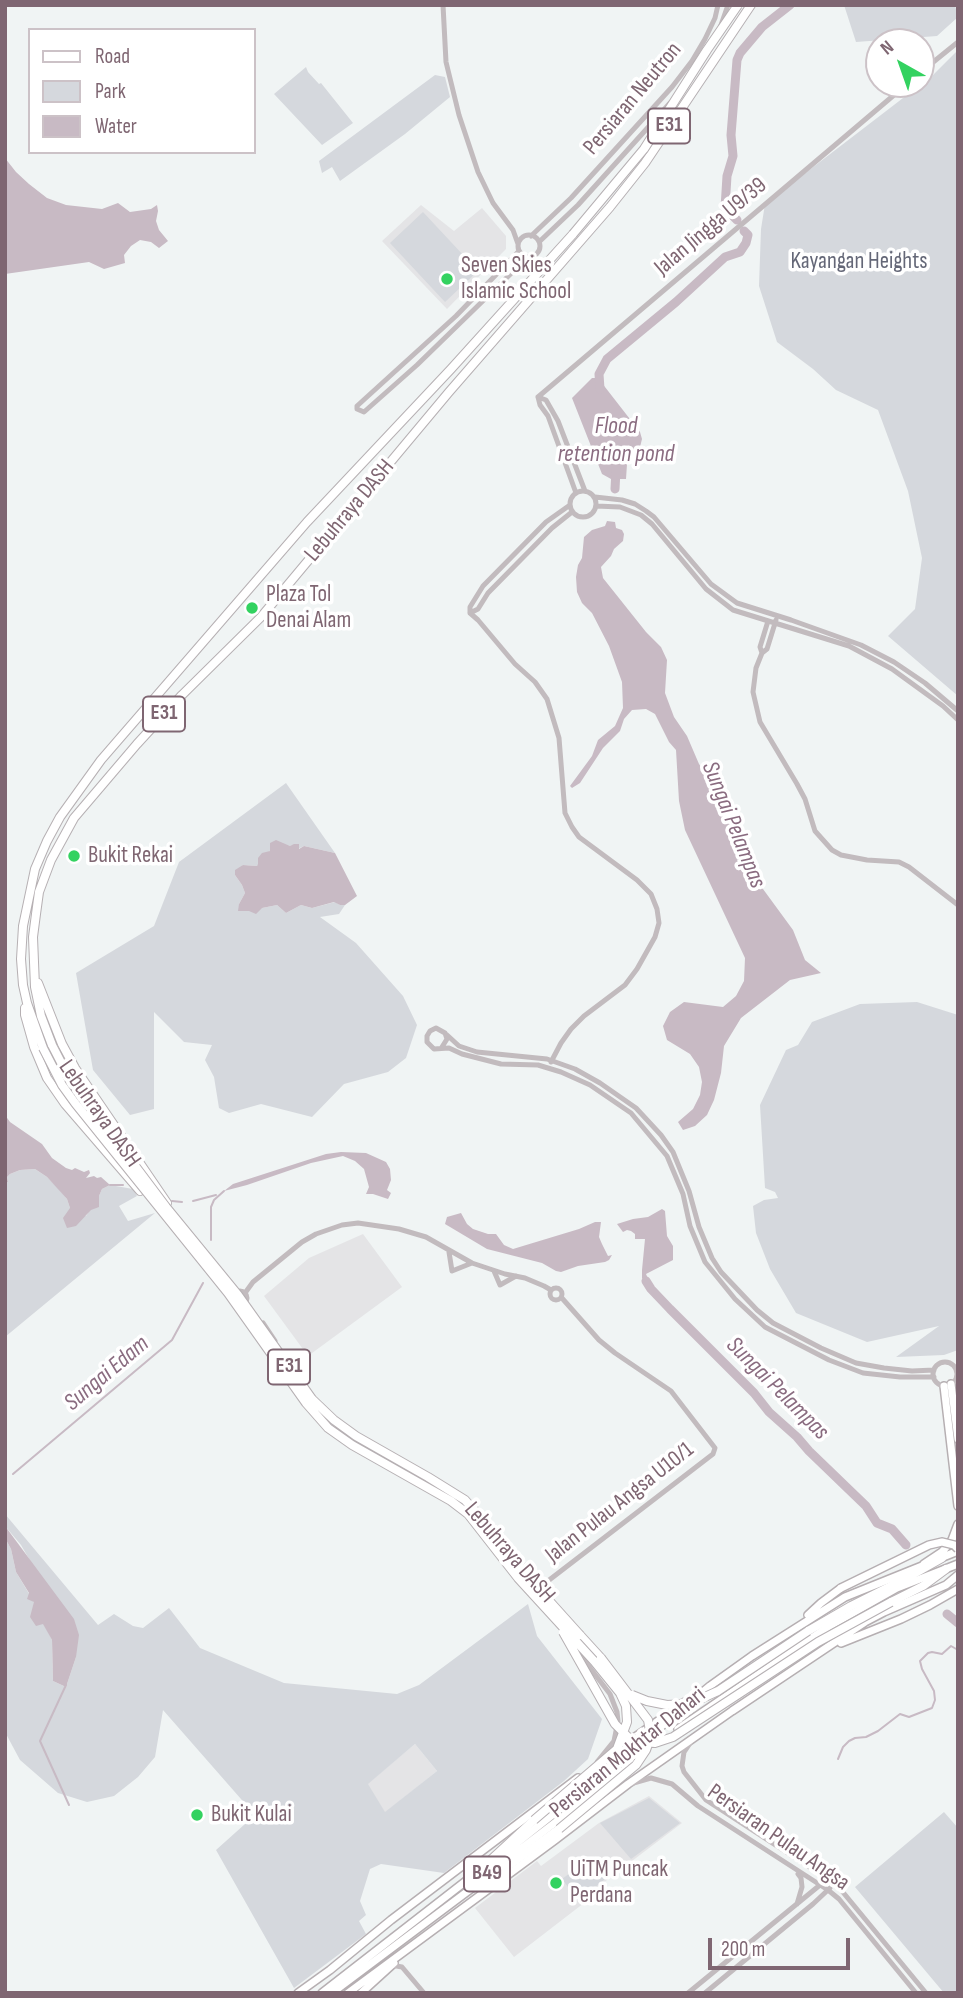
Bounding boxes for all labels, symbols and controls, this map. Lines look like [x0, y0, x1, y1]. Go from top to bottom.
legend [28, 28, 256, 154]
north arrow [865, 28, 935, 98]
text: N [876, 36, 899, 60]
street label: Persiaran Neutron [578, 37, 688, 161]
text: Road [95, 44, 130, 69]
text: Park [95, 79, 126, 104]
road number: E31 [648, 108, 690, 144]
text: Water [95, 114, 137, 139]
street label: Jalan Jingga U9/39 [649, 172, 773, 282]
park label: Kayangan Heights [791, 248, 927, 276]
place label: Seven Skies Islamic School [461, 252, 571, 306]
marker: Seven Skies Islamic School [439, 271, 455, 287]
water label: Flood retention pond [558, 413, 674, 469]
street label: Lebuhraya DASH [299, 454, 401, 568]
place label: Plaza Tol Denai Alam [266, 581, 351, 635]
marker: Plaza Tol Denai Alam [244, 600, 260, 616]
road number: E31 [143, 696, 185, 732]
water label: Sungai Pelampas [695, 758, 771, 892]
place label: Bukit Rekai [88, 842, 173, 870]
marker: Bukit Rekai [66, 848, 82, 864]
street label: Lebuhraya DASH [52, 1055, 146, 1173]
water label: Sungai Edam [59, 1330, 155, 1418]
water label: Sungai Pelampas [719, 1331, 835, 1447]
road number: E31 [268, 1350, 310, 1384]
street label: Jalan Pulau Angsa U10/1 [540, 1437, 700, 1569]
street label: Lebuhraya DASH [458, 1497, 560, 1609]
street label: Persiaran Mokhtar Dahari [544, 1682, 712, 1824]
street label: Persiaran Pulau Angsa [702, 1779, 854, 1897]
place label: Bukit Kulai [211, 1801, 292, 1829]
marker: Bukit Kulai [189, 1807, 205, 1823]
road number: B49 [464, 1856, 510, 1892]
place label: UiTM Puncak Perdana [570, 1856, 668, 1910]
marker: UiTM Puncak Perdana [548, 1875, 564, 1891]
scale bar [711, 1924, 853, 1968]
text: 200 m [721, 1937, 765, 1962]

